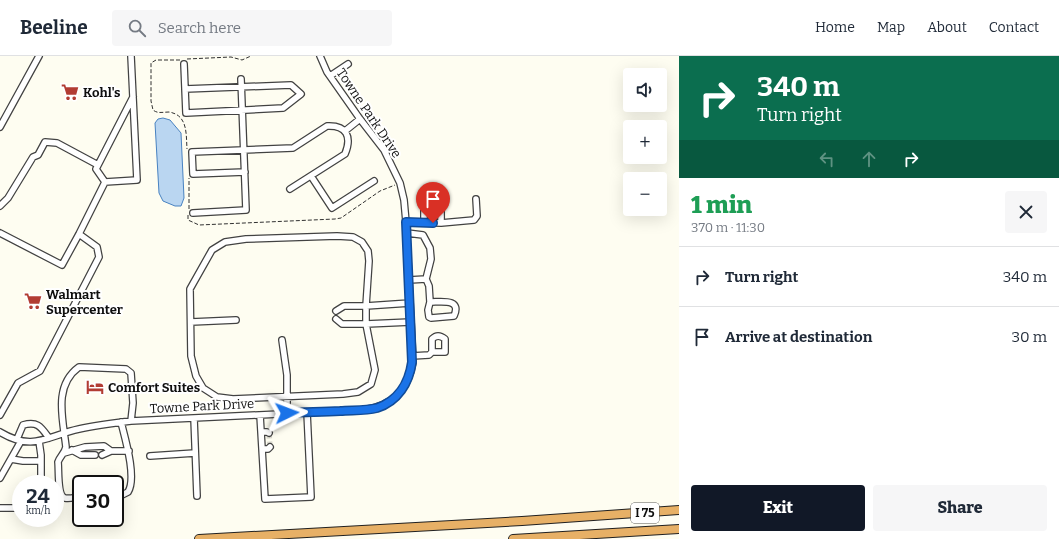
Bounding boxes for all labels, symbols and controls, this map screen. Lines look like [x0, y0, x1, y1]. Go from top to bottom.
search box [112, 10, 392, 46]
text: Beeline [20, 16, 88, 39]
icon: search [126, 17, 148, 39]
text: Search here [158, 19, 241, 37]
text: Home [815, 19, 855, 36]
text: Map [877, 19, 905, 36]
text: About [927, 19, 967, 36]
text: Contact [989, 19, 1039, 36]
street label: Towne Park Drive [334, 65, 404, 161]
map controls [623, 68, 667, 216]
button: sound [623, 68, 667, 112]
text: 340 m [757, 70, 840, 103]
icon: right [691, 72, 743, 124]
supermarket icon: Kohl's [60, 82, 80, 102]
place label: Kohl's [83, 85, 120, 100]
text: Turn right [757, 104, 842, 126]
button: + [623, 120, 667, 164]
icon: left [816, 148, 838, 170]
icon: ahead [858, 148, 880, 170]
icon: right [900, 148, 922, 170]
button: − [623, 172, 667, 216]
pin [416, 182, 450, 223]
icon: arrive [422, 188, 444, 210]
text: 1 min [691, 191, 752, 219]
button: close [1005, 191, 1047, 233]
text: 370 m · 11:30 [691, 220, 765, 235]
icon: right [691, 266, 713, 288]
text: Turn right [725, 268, 798, 286]
text: 340 m [1003, 268, 1047, 286]
place label: Walmart Supercenter [46, 287, 123, 317]
supermarket icon: Walmart Supercenter [23, 291, 43, 311]
icon: arrive [691, 326, 713, 348]
text: Arrive at destination [725, 328, 872, 346]
text: 30 m [1012, 328, 1047, 346]
hotel icon: Comfort Suites [85, 377, 105, 397]
place label: Comfort Suites [108, 380, 200, 395]
position arrow [266, 392, 308, 434]
street label: Towne Park Drive [149, 396, 255, 416]
speed limit sign: 30 [72, 475, 124, 527]
text: 24 [26, 484, 50, 508]
button: Exit [691, 485, 865, 531]
button: Share [873, 485, 1047, 531]
road number: I 75 [631, 503, 659, 523]
text: km/h [26, 505, 50, 517]

